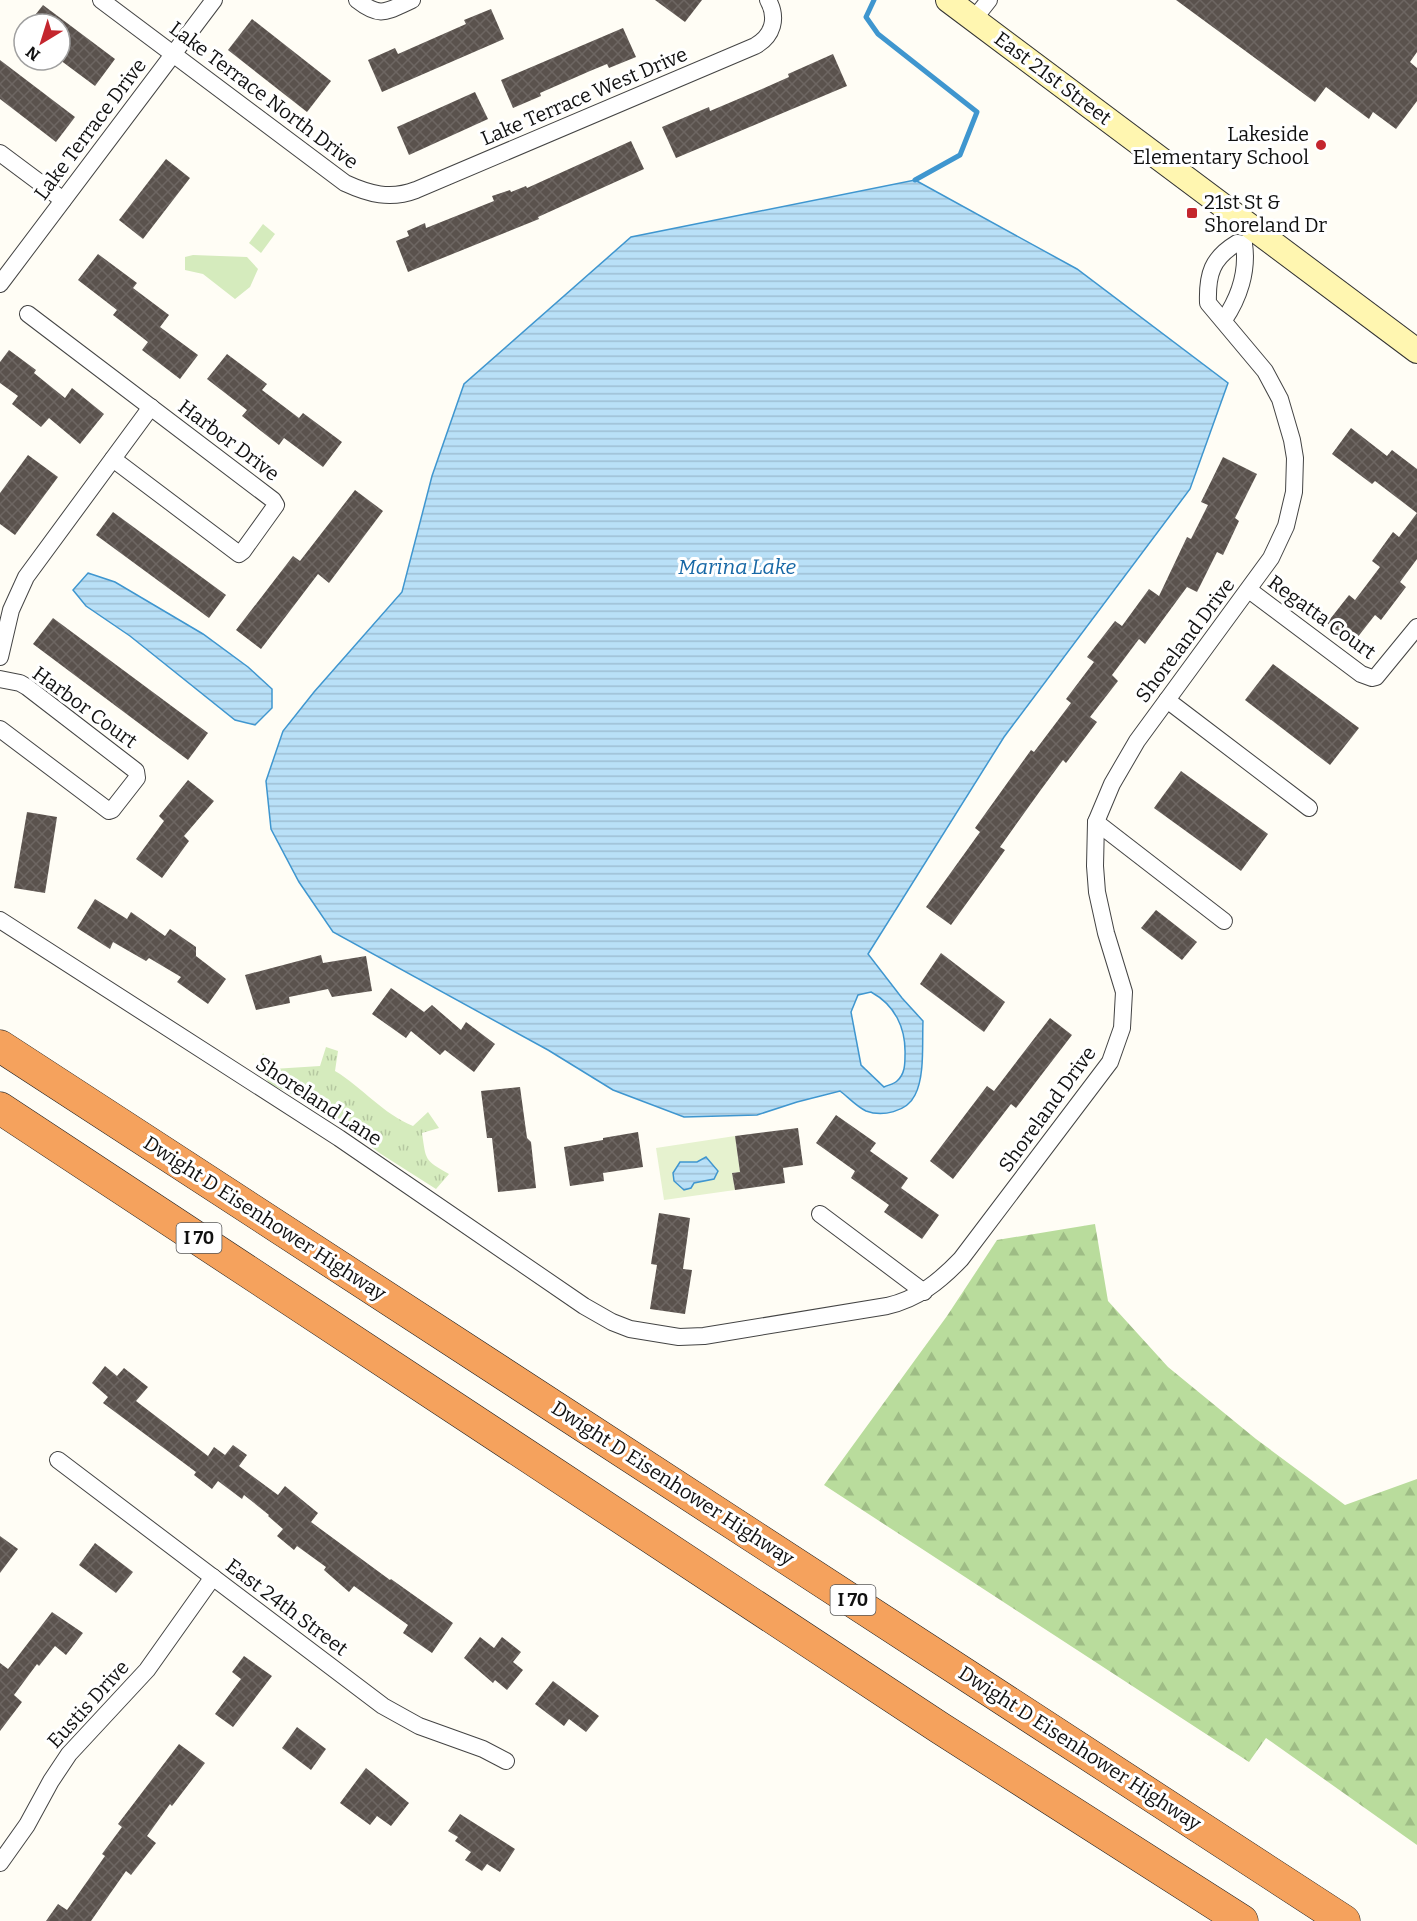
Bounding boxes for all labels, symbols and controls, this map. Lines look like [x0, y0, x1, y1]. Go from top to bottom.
north arrow [12, 12, 72, 72]
street label: Lake Terrace North Drive [165, 16, 363, 174]
street label: East 21st Street [990, 26, 1116, 130]
text: N [22, 42, 44, 65]
street label: Lake Terrace West Drive [477, 42, 691, 150]
street label: Lake Terrace Drive [29, 54, 151, 204]
place label: Lakeside Elementary School [1133, 122, 1309, 169]
marker: Lakeside Elementary School [1314, 138, 1328, 152]
place label: 21st St & Shoreland Dr [1204, 190, 1327, 237]
marker: 21st St & Shoreland Dr [1185, 206, 1199, 220]
street label: Harbor Drive [174, 394, 284, 486]
water label: Marina Lake [678, 554, 797, 580]
street label: Regatta Court [1264, 570, 1380, 664]
street label: Shoreland Drive [1130, 573, 1240, 707]
street label: Harbor Court [28, 661, 142, 753]
street label: Shoreland Drive [993, 1041, 1101, 1177]
street label: Shoreland Lane [251, 1051, 387, 1151]
street label: Dwight D Eisenhower Highway [139, 1130, 391, 1306]
road number: I 70 [176, 1223, 222, 1253]
street label: Dwight D Eisenhower Highway [547, 1395, 799, 1571]
street label: East 24th Street [221, 1553, 353, 1661]
road number: I 70 [830, 1585, 876, 1615]
street label: Eustis Drive [42, 1655, 134, 1753]
street label: Dwight D Eisenhower Highway [954, 1660, 1206, 1836]

